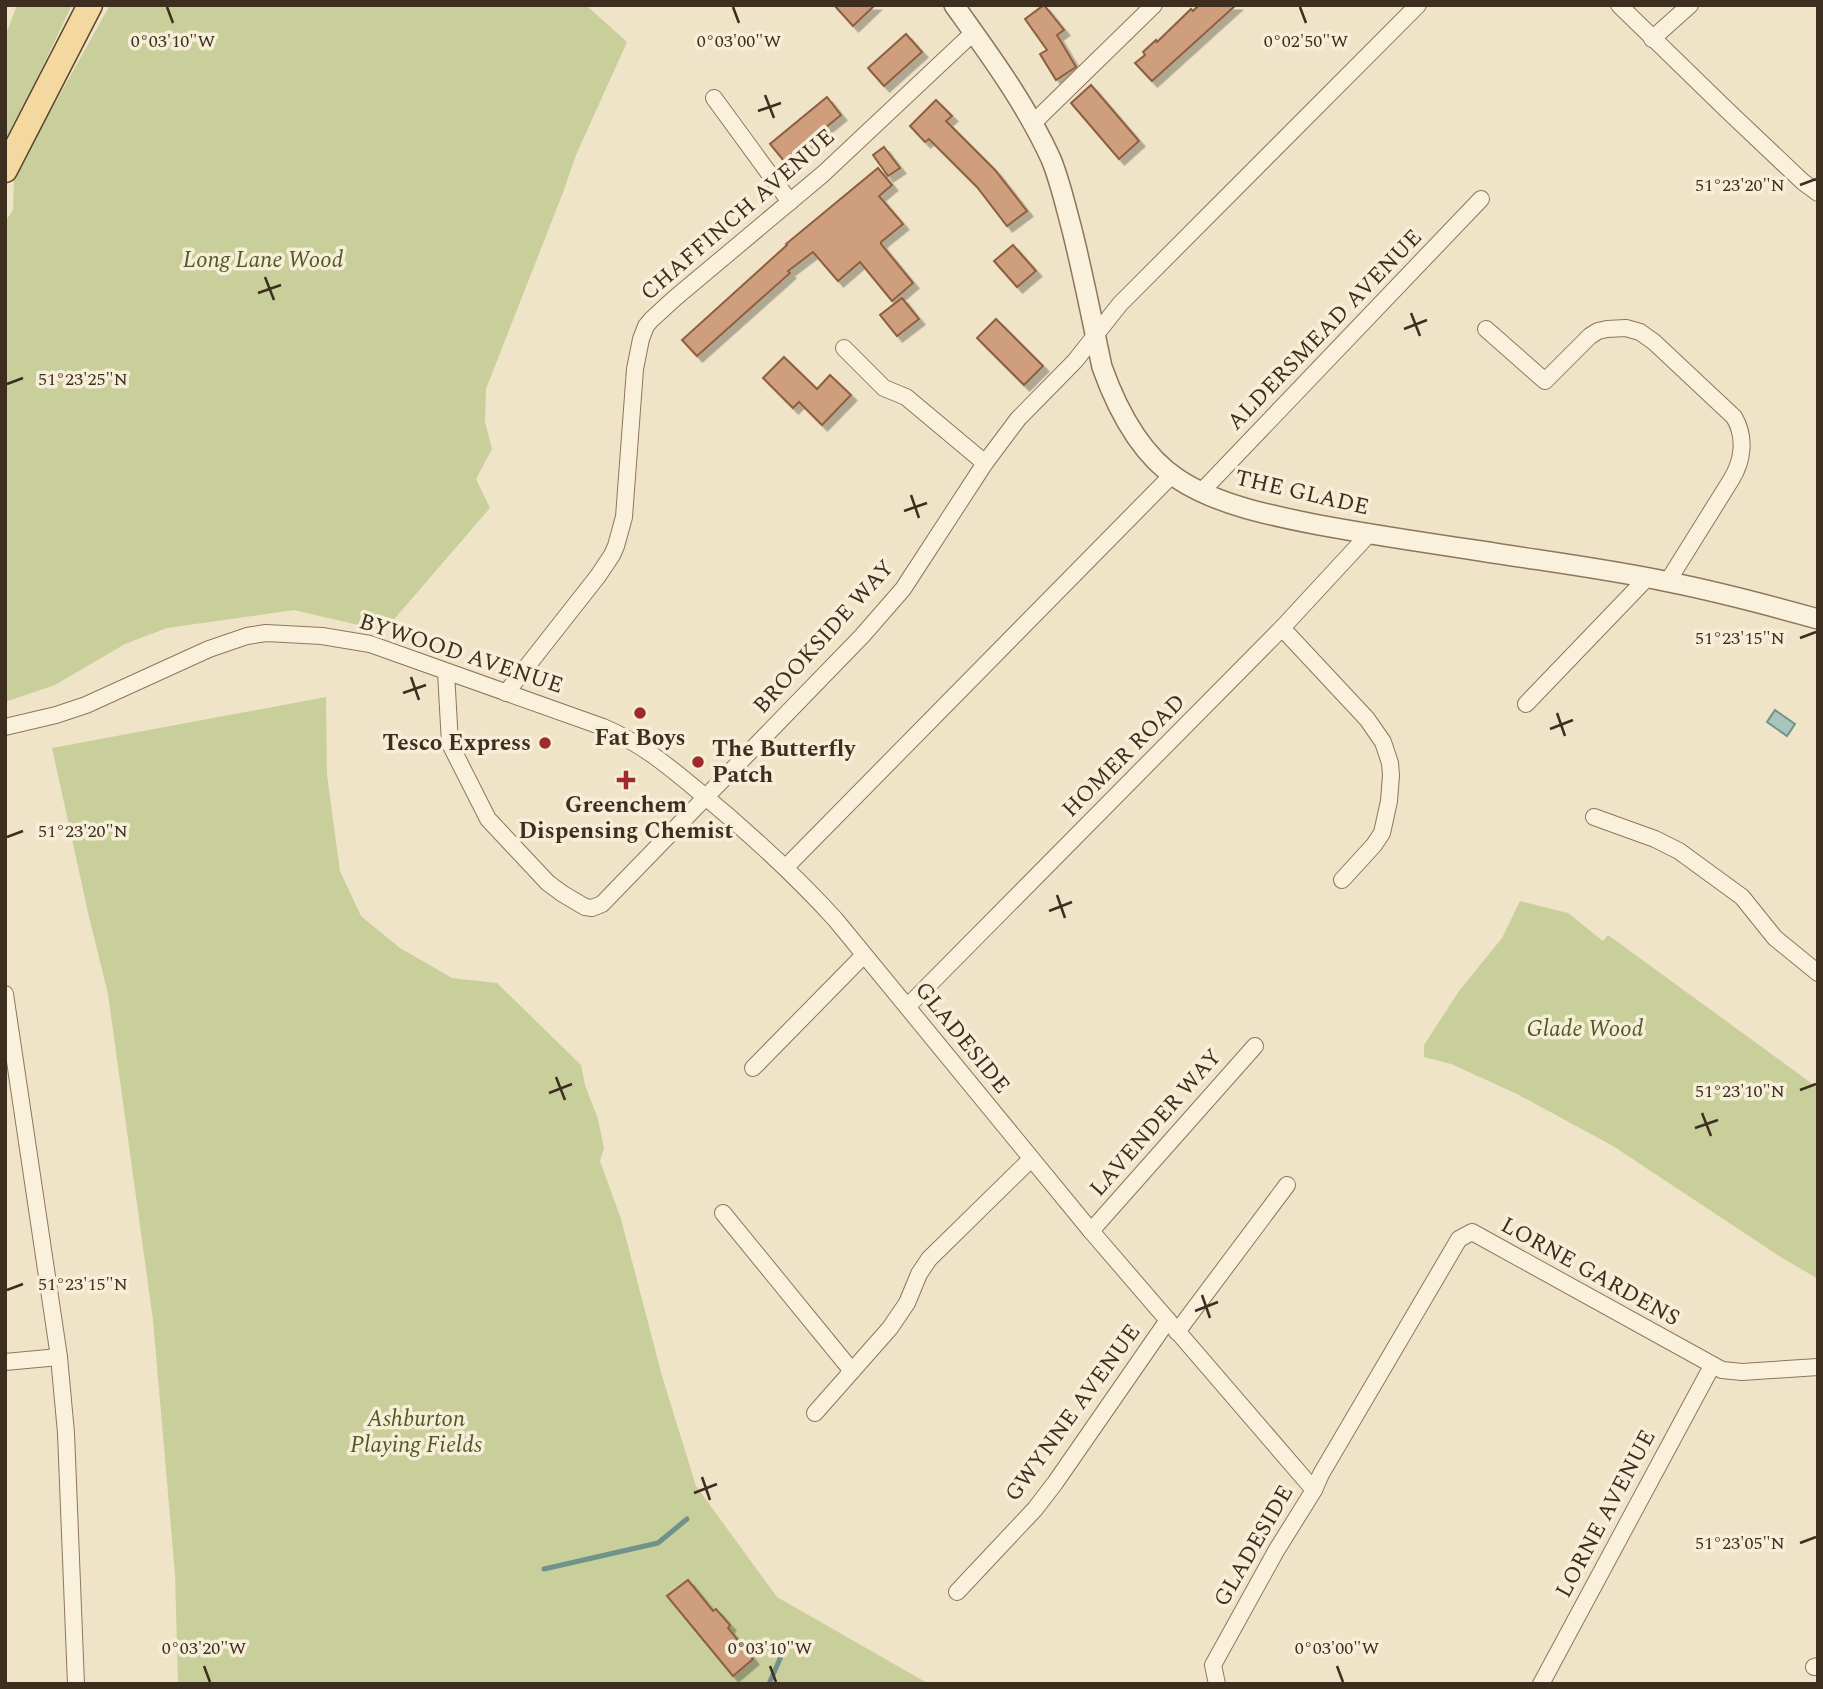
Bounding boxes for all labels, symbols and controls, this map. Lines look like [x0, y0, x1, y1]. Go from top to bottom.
text: 0°03'10"W [131, 28, 215, 55]
text: 0°03'00"W [697, 28, 781, 55]
text: 0°02'50"W [1264, 28, 1348, 55]
street label: CHAFFINCH AVENUE [633, 120, 843, 310]
text: 51°23'20"N [1695, 172, 1785, 199]
street label: ALDERSMEAD AVENUE [1219, 221, 1431, 439]
park label: Long Lane Wood [183, 243, 343, 278]
text: 51°23'25"N [38, 366, 128, 393]
street label: THE GLADE [1231, 461, 1373, 525]
street label: BROOKSIDE WAY [745, 552, 903, 722]
street label: BYWOOD AVENUE [354, 604, 568, 704]
text: 51°23'15"N [1695, 625, 1785, 652]
street label: HOMER ROAD [1054, 686, 1194, 826]
marker: Fat Boys [632, 705, 648, 721]
place label: Fat Boys [595, 721, 686, 756]
place label: Tesco Express [382, 726, 531, 761]
place label: The Butterfly Patch [712, 732, 856, 793]
marker: Tesco Express [537, 735, 553, 751]
marker: The Butterfly Patch [690, 754, 706, 770]
marker: Greenchem Dispensing Chemist [618, 772, 634, 788]
place label: Greenchem Dispensing Chemist [519, 788, 734, 849]
text: 51°23'20"N [38, 818, 128, 845]
street label: GLADESIDE [906, 974, 1018, 1102]
park label: Glade Wood [1527, 1012, 1644, 1047]
street label: LAVENDER WAY [1081, 1041, 1231, 1205]
text: 51°23'10"N [1695, 1078, 1785, 1105]
street label: LORNE GARDENS [1494, 1208, 1686, 1336]
text: 51°23'15"N [38, 1271, 128, 1298]
street label: GWYNNE AVENUE [996, 1317, 1150, 1509]
park label: Ashburton Playing Fields [350, 1402, 482, 1463]
street label: LORNE AVENUE [1547, 1424, 1665, 1604]
street label: GLADESIDE [1205, 1478, 1303, 1614]
text: 51°23'05"N [1695, 1530, 1785, 1557]
text: 0°03'20"W [162, 1635, 246, 1662]
text: 0°03'10"W [728, 1635, 812, 1662]
text: 0°03'00"W [1295, 1635, 1379, 1662]

